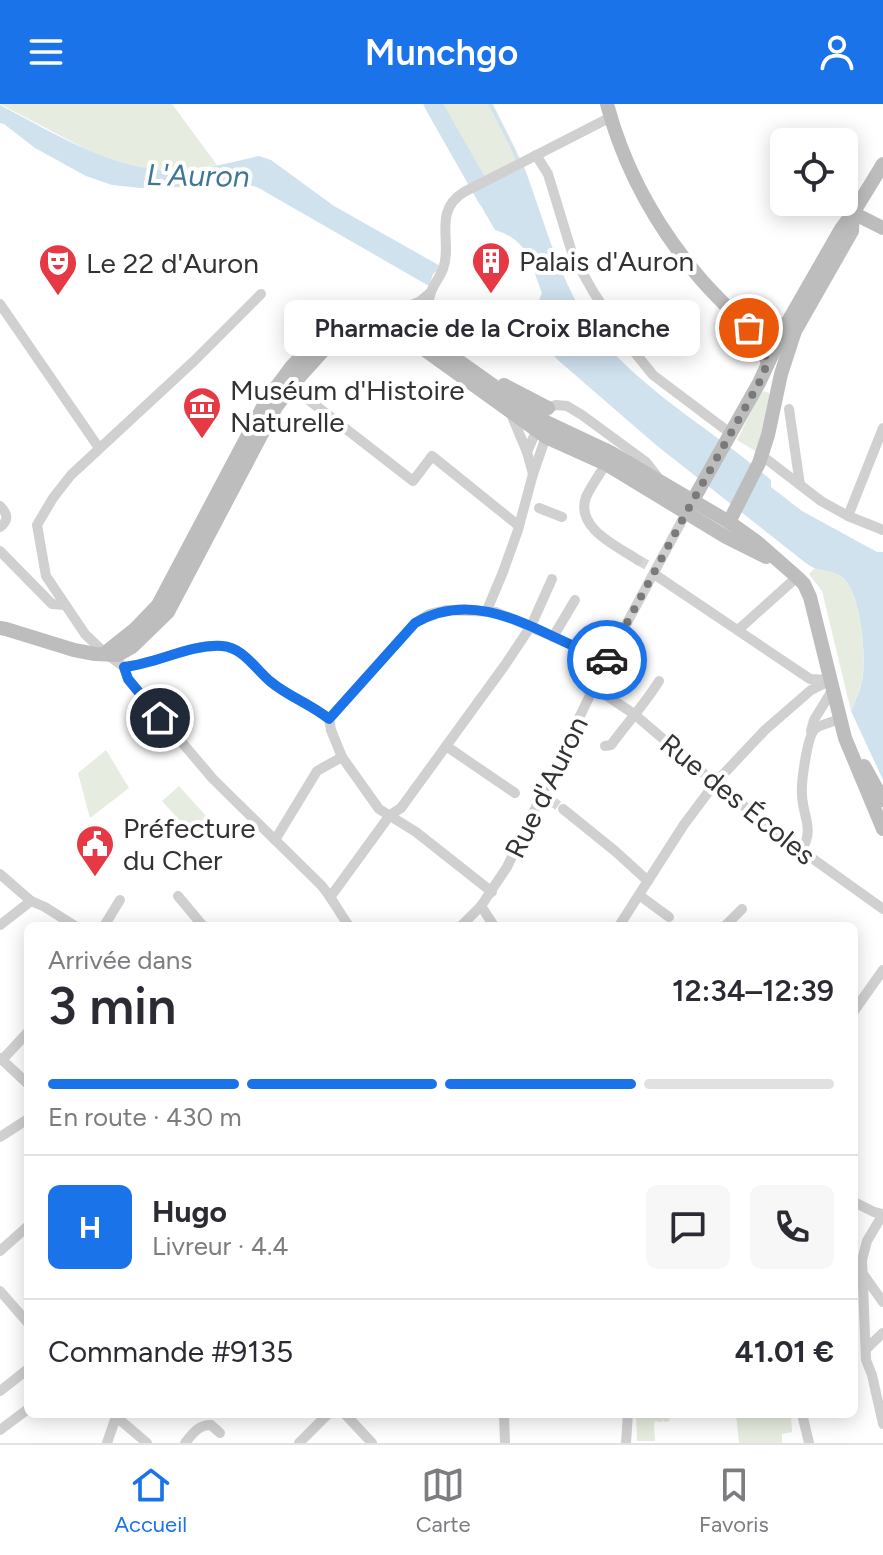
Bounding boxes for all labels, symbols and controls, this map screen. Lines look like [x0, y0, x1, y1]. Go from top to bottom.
icon: menu [24, 30, 68, 74]
icon: person [815, 30, 859, 74]
text: Munchgo [365, 31, 518, 74]
map controls [770, 128, 858, 216]
button: locate [770, 128, 858, 216]
water label: L'Auron [146, 156, 250, 195]
building icon: Palais d'Auron [470, 240, 512, 295]
theatre icon: Le 22 d'Auron [37, 242, 79, 297]
place label: Palais d'Auron [519, 244, 694, 278]
place label: Le 22 d'Auron [86, 246, 259, 280]
pin [715, 294, 783, 362]
callout: Pharmacie de la Croix Blanche [285, 300, 701, 356]
icon: bag [727, 306, 771, 350]
text: Pharmacie de la Croix Blanche [314, 312, 670, 344]
place label: Muséum d'Histoire Naturelle [230, 373, 465, 439]
museum icon: Muséum d'Histoire Naturelle [181, 385, 223, 440]
courier [567, 620, 647, 700]
icon: car [585, 638, 629, 682]
pin [126, 684, 194, 752]
icon: home [138, 696, 182, 740]
street label: Rue d'Auron [497, 711, 595, 863]
street label: Rue des Écoles [654, 726, 822, 872]
place label: Préfecture du Cher [123, 811, 256, 877]
public building icon: Préfecture du Cher [74, 823, 116, 878]
text: Arrivée dans [48, 944, 192, 976]
text: 12:34–12:39 [672, 972, 834, 1009]
text: 3 min [48, 975, 176, 1037]
text: En route · 430 m [48, 1101, 242, 1133]
button: chat [646, 1185, 730, 1269]
button: phone [750, 1185, 834, 1269]
text: Hugo [152, 1193, 227, 1230]
text: H [79, 1209, 101, 1246]
text: Livreur · 4.4 [152, 1230, 289, 1262]
text: Commande #9135 [48, 1333, 293, 1370]
text: 41.01 € [735, 1333, 834, 1370]
tab: Accueil [114, 1463, 187, 1538]
tab: Carte [416, 1463, 470, 1538]
tab: Favoris [699, 1463, 769, 1538]

